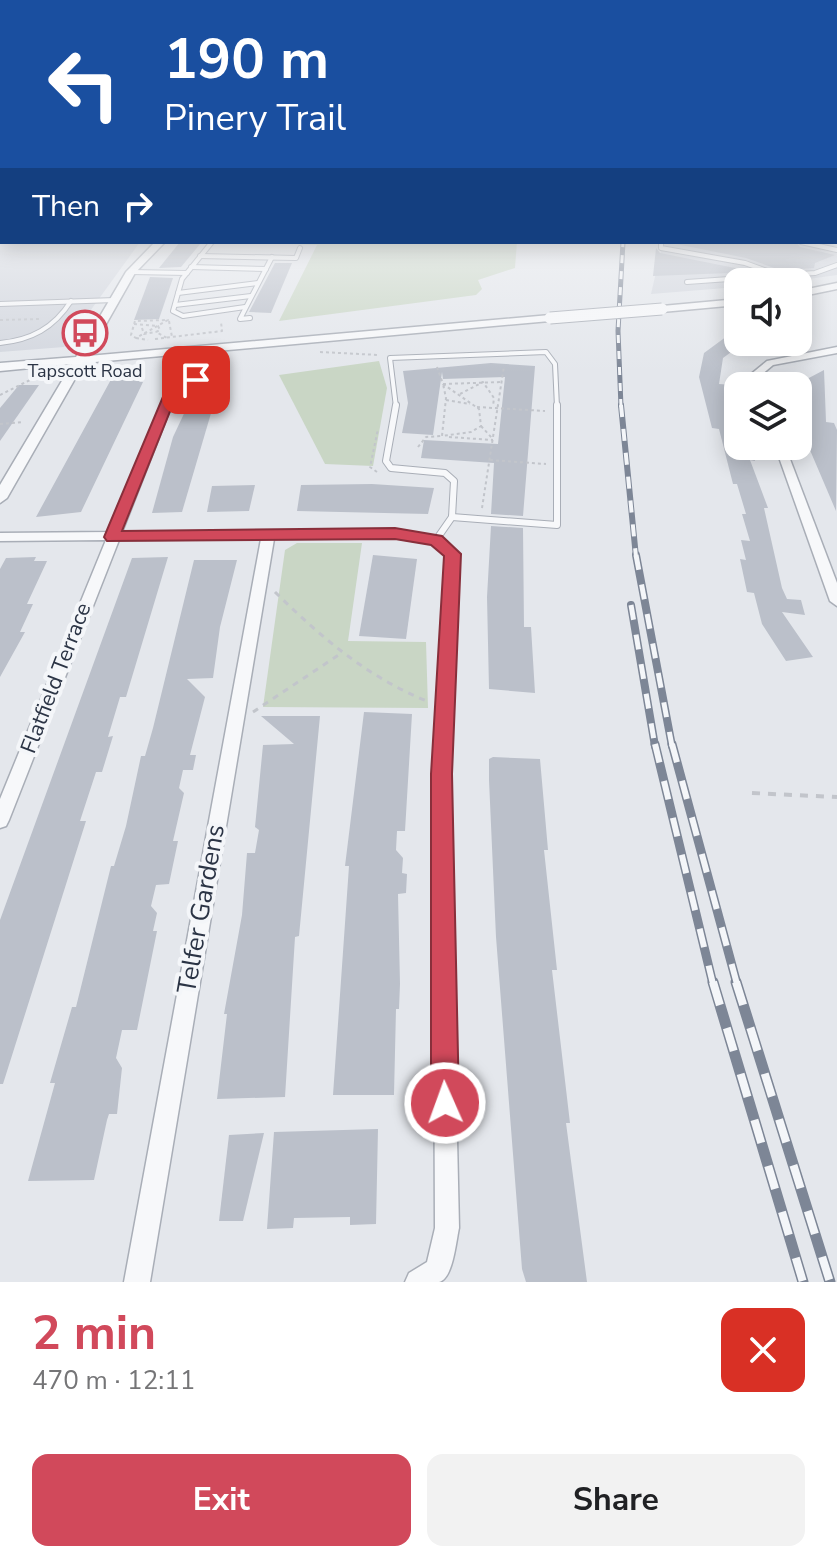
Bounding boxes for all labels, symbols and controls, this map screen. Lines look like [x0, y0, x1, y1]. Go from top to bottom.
text: 190 m [164, 21, 329, 98]
icon: left [32, 32, 136, 136]
text: Pinery Trail [164, 94, 346, 143]
icon: right [116, 184, 160, 228]
text: Then [32, 186, 100, 227]
map controls [724, 268, 812, 460]
button: sound [724, 268, 812, 356]
bus stop icon: Tapscott Road [61, 309, 109, 357]
pin [162, 346, 230, 414]
icon: arrive [174, 358, 218, 402]
place label: Tapscott Road [27, 359, 143, 383]
button: layers [724, 372, 812, 460]
street label: Flatfield Terrace [13, 598, 99, 758]
street label: Telfer Gardens [169, 822, 233, 996]
position arrow [403, 1061, 487, 1145]
text: 2 min [32, 1300, 156, 1366]
button: close [721, 1308, 805, 1392]
text: 470 m · 12:11 [32, 1363, 195, 1398]
button: Exit [32, 1454, 411, 1546]
button: Share [427, 1454, 805, 1546]

